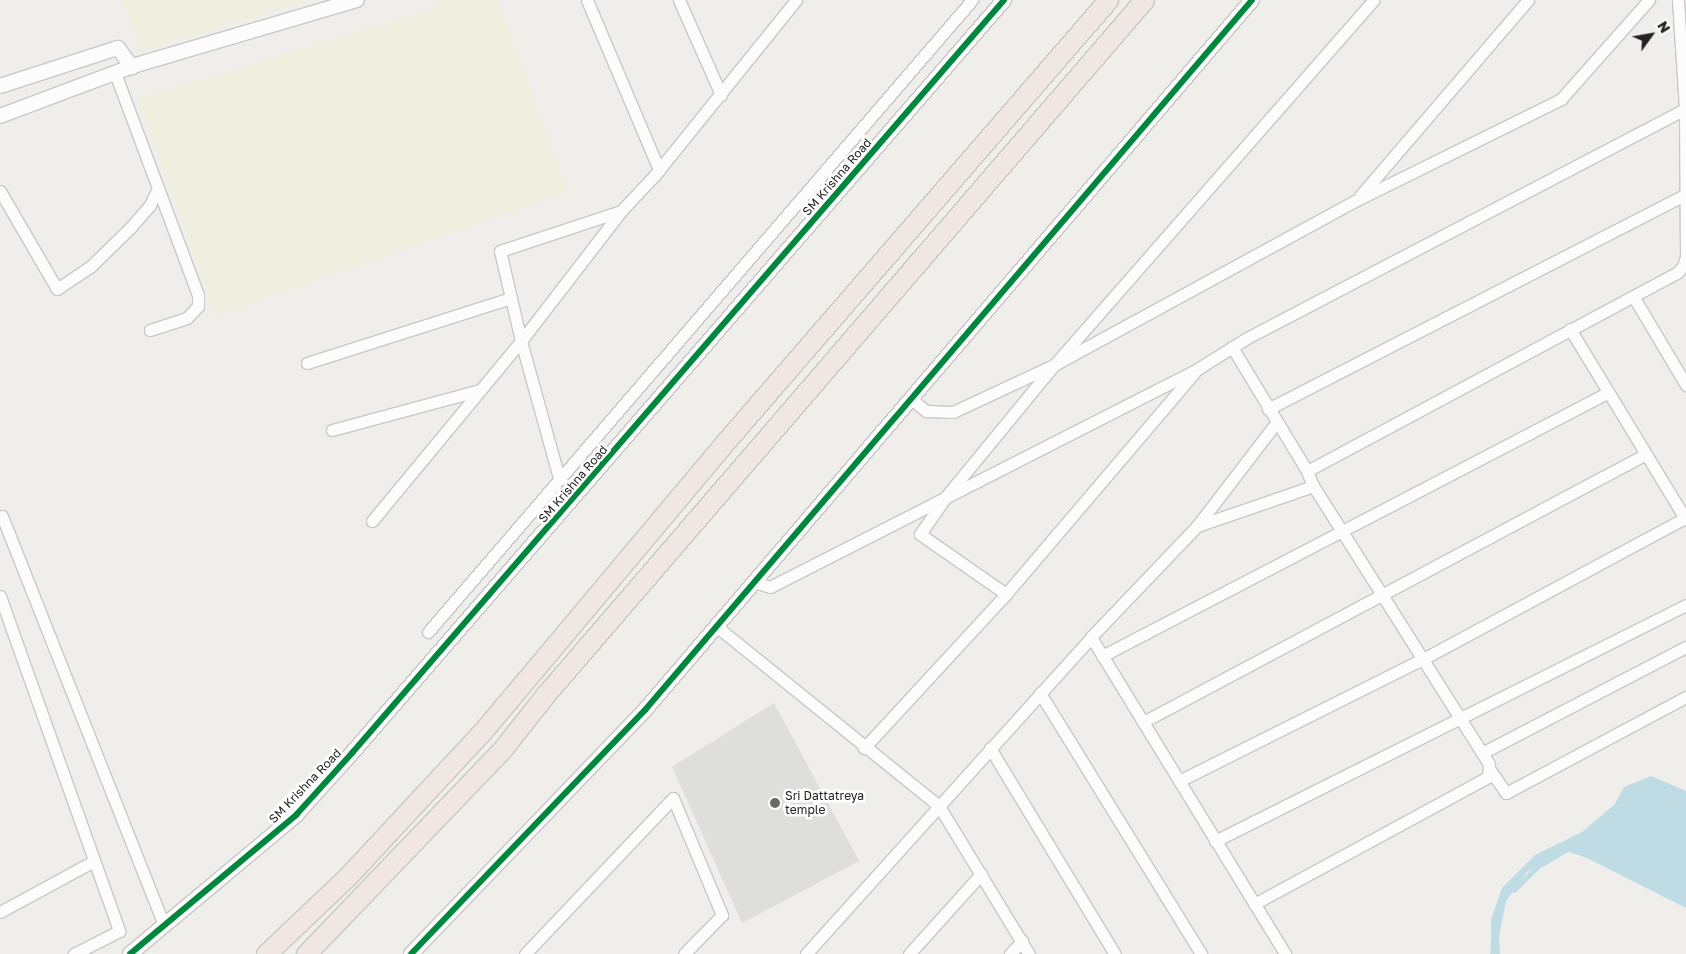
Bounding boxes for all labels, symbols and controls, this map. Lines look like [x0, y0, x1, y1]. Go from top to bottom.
north arrow [1626, 10, 1676, 60]
text: N [1654, 18, 1674, 36]
street label: SM Krishna Road [800, 135, 874, 219]
street label: SM Krishna Road [536, 442, 610, 526]
street label: SM Krishna Road [266, 746, 344, 826]
place label: Sri Dattatreya temple [785, 789, 864, 817]
marker: Sri Dattatreya temple [769, 797, 781, 809]

